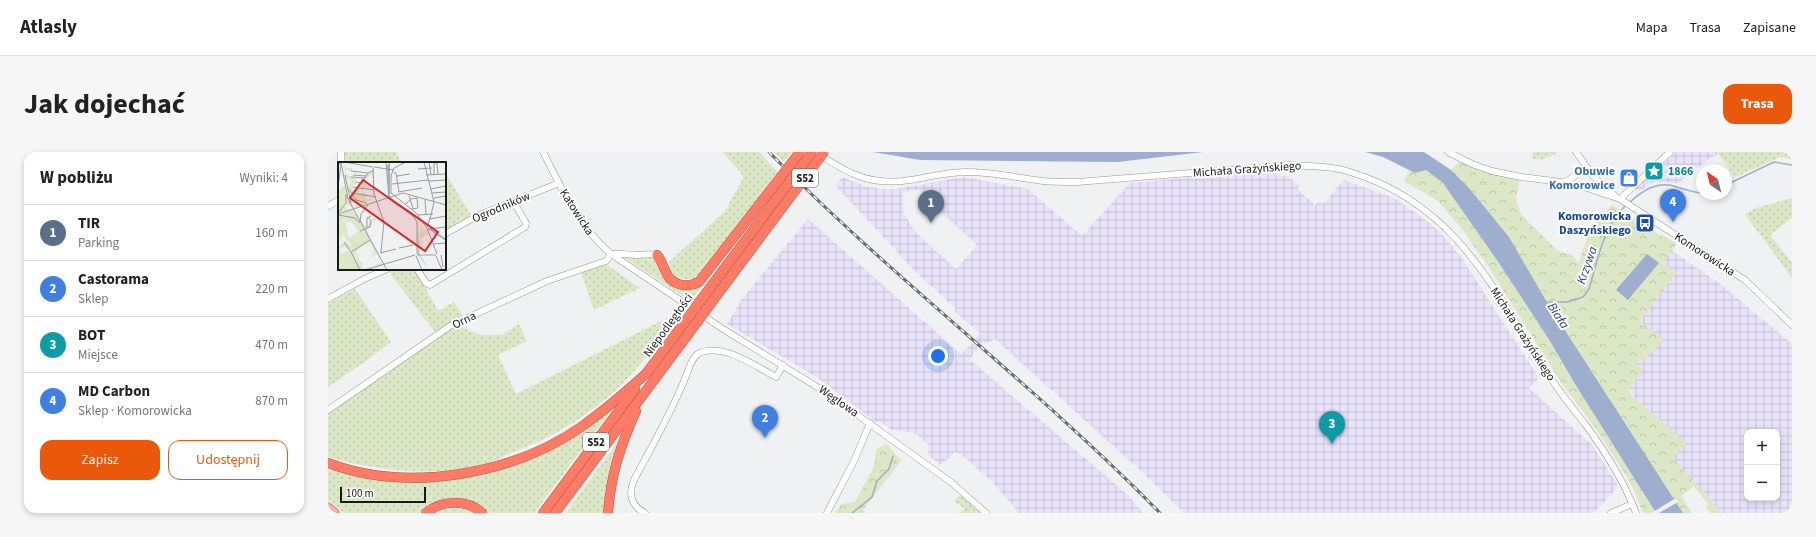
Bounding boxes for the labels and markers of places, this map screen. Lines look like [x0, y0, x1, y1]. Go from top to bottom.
place icon: 1866 [1643, 160, 1665, 182]
place label: Obuwie Komorowice [1549, 163, 1615, 194]
place label: 1866 [1668, 163, 1693, 180]
shop icon: Obuwie Komorowice [1618, 167, 1640, 189]
pin: 4 [1660, 189, 1686, 222]
pin: 1 [918, 190, 944, 223]
place label: Komorowicka Daszyńskiego [1558, 208, 1631, 239]
bus stop icon: Komorowicka Daszyńskiego [1634, 212, 1656, 234]
pin: 2 [752, 405, 778, 438]
pin: 3 [1319, 411, 1345, 444]

